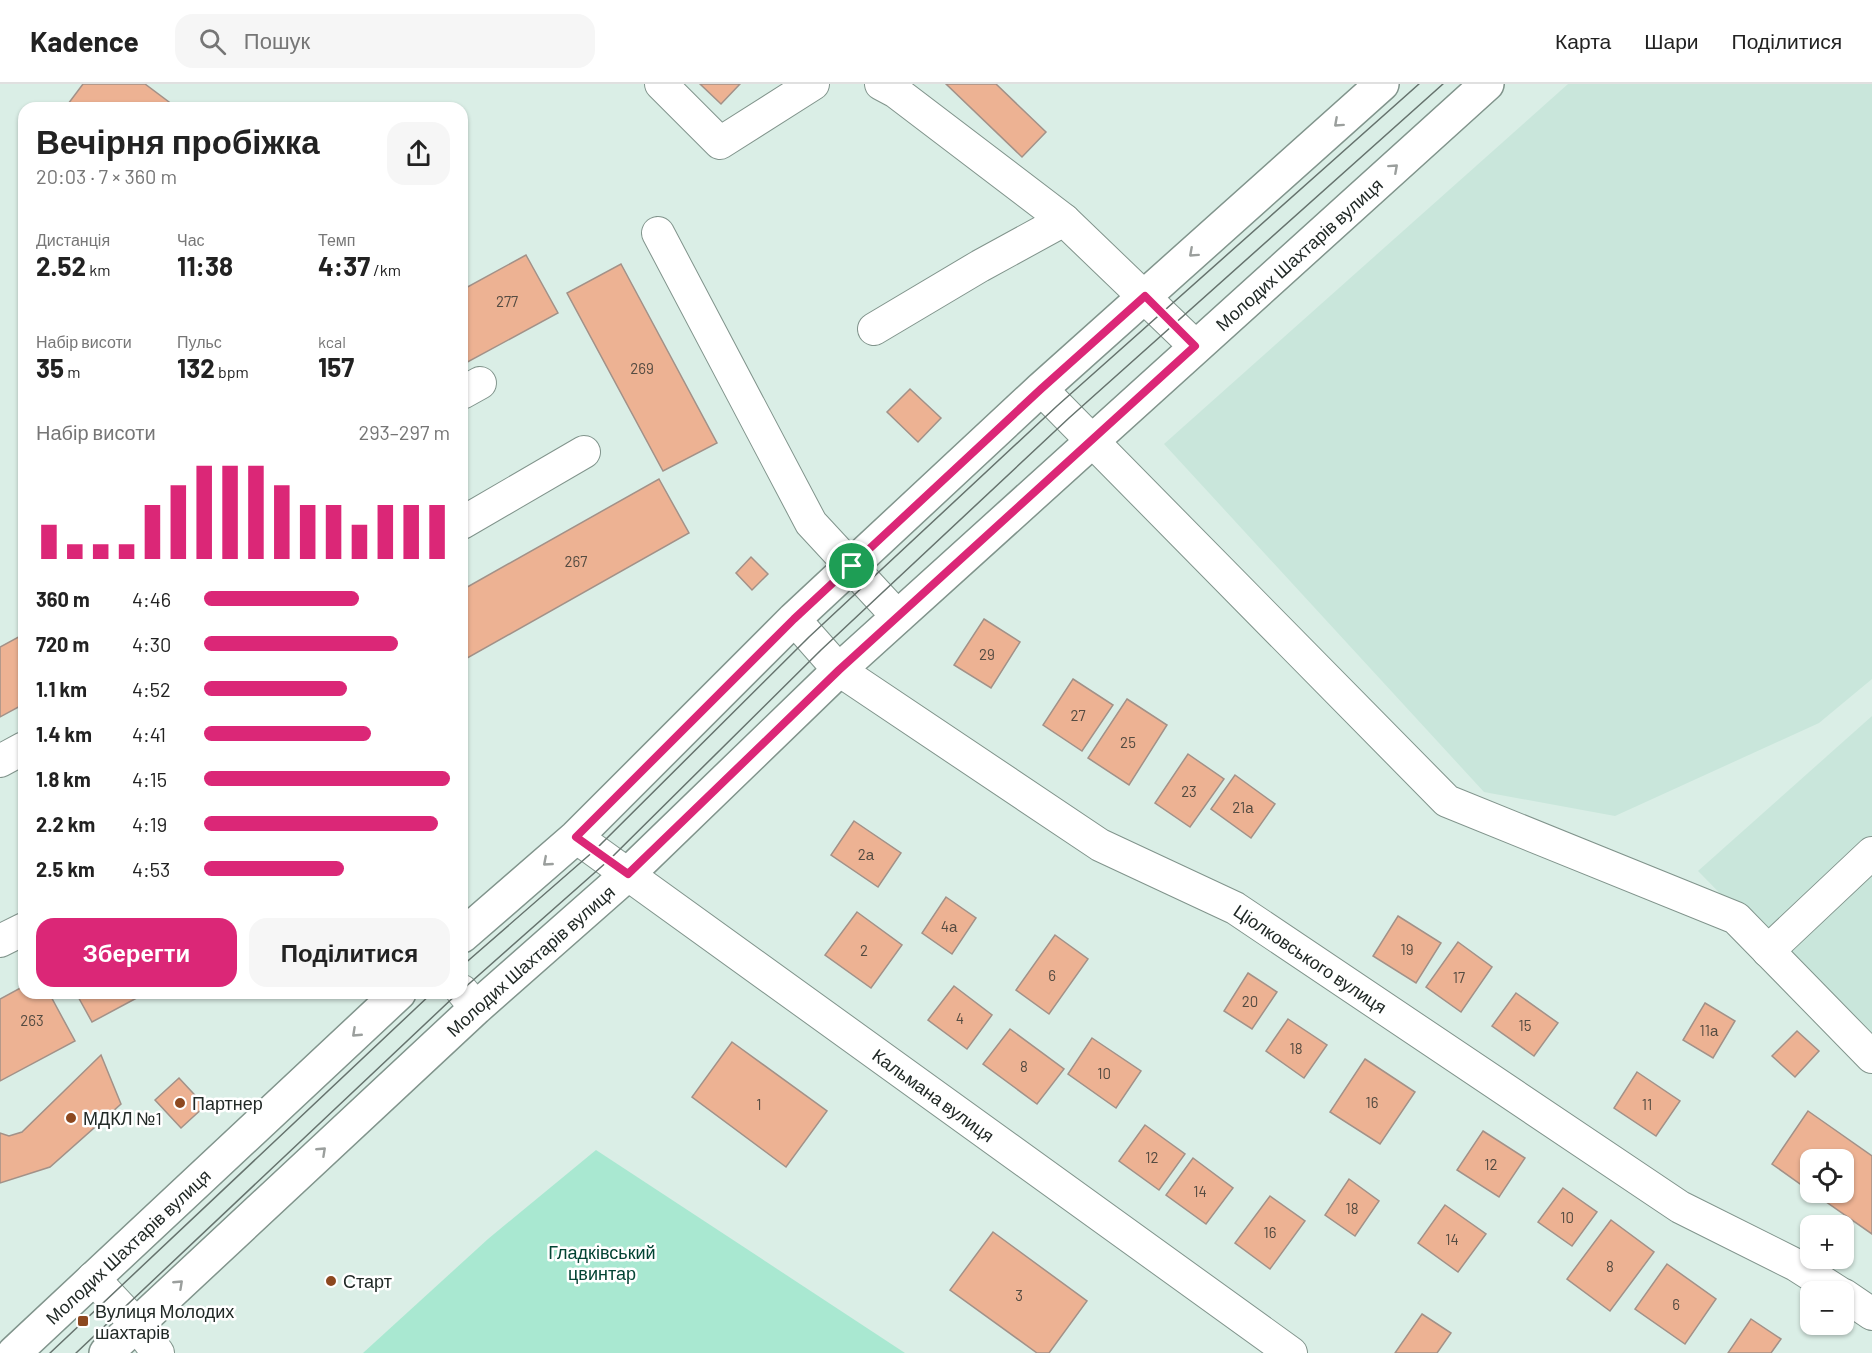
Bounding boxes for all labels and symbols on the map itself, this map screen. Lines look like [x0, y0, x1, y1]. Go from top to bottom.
one-way arrow [1335, 116, 1345, 127]
one-way arrow [1387, 164, 1397, 175]
street label: Молодих Шахтарів вулиця [1211, 173, 1387, 335]
one-way arrow [1189, 246, 1200, 257]
house number: 277 [496, 292, 518, 310]
house number: 269 [630, 359, 654, 377]
pin [826, 540, 877, 591]
house number: 267 [565, 552, 587, 570]
house number: 29 [979, 645, 995, 663]
house number: 27 [1070, 706, 1086, 724]
house number: 25 [1120, 733, 1136, 751]
house number: 23 [1181, 782, 1197, 800]
house number: 21а [1232, 798, 1254, 816]
house number: 2а [858, 845, 875, 863]
one-way arrow [543, 855, 554, 866]
street label: Молодих Шахтарів вулиця [442, 880, 619, 1041]
street label: Ціолковського вулиця [1230, 899, 1391, 1018]
house number: 4а [941, 917, 958, 935]
house number: 19 [1400, 940, 1414, 958]
house number: 2 [860, 941, 868, 959]
house number: 6 [1048, 966, 1056, 984]
house number: 17 [1453, 968, 1465, 986]
house number: 20 [1242, 992, 1258, 1010]
house number: 4 [956, 1009, 964, 1027]
house number: 263 [20, 1011, 44, 1029]
house number: 15 [1519, 1016, 1531, 1034]
house number: 11а [1700, 1021, 1719, 1039]
one-way arrow [353, 1026, 363, 1037]
house number: 18 [1289, 1039, 1303, 1057]
street label: Кальмана вулиця [868, 1044, 999, 1146]
house number: 8 [1020, 1057, 1028, 1075]
house number: 10 [1097, 1064, 1111, 1082]
place label: Партнер [192, 1092, 263, 1114]
house number: 16 [1366, 1093, 1378, 1111]
house number: 1 [756, 1095, 762, 1113]
house number: 11 [1642, 1095, 1652, 1113]
marker: Партнер [173, 1096, 187, 1110]
place label: МДКЛ №1 [83, 1107, 162, 1129]
marker: МДКЛ №1 [64, 1111, 78, 1125]
one-way arrow [315, 1147, 325, 1158]
house number: 12 [1145, 1148, 1159, 1166]
house number: 12 [1484, 1155, 1498, 1173]
street label: Молодих Шахтарів вулиця [41, 1164, 215, 1329]
house number: 14 [1193, 1182, 1207, 1200]
house number: 18 [1345, 1199, 1359, 1217]
house number: 10 [1560, 1208, 1574, 1226]
house number: 16 [1264, 1223, 1276, 1241]
house number: 14 [1445, 1230, 1459, 1248]
park label: Гладківський цвинтар [548, 1241, 656, 1284]
house number: 8 [1606, 1257, 1614, 1275]
place label: Старт [343, 1270, 392, 1292]
marker: Старт [324, 1274, 338, 1288]
one-way arrow [172, 1280, 182, 1291]
house number: 3 [1015, 1286, 1023, 1304]
house number: 6 [1672, 1295, 1680, 1313]
place label: Вулиця Молодих шахтарів [95, 1300, 234, 1343]
marker: Вулиця Молодих шахтарів [76, 1314, 90, 1328]

